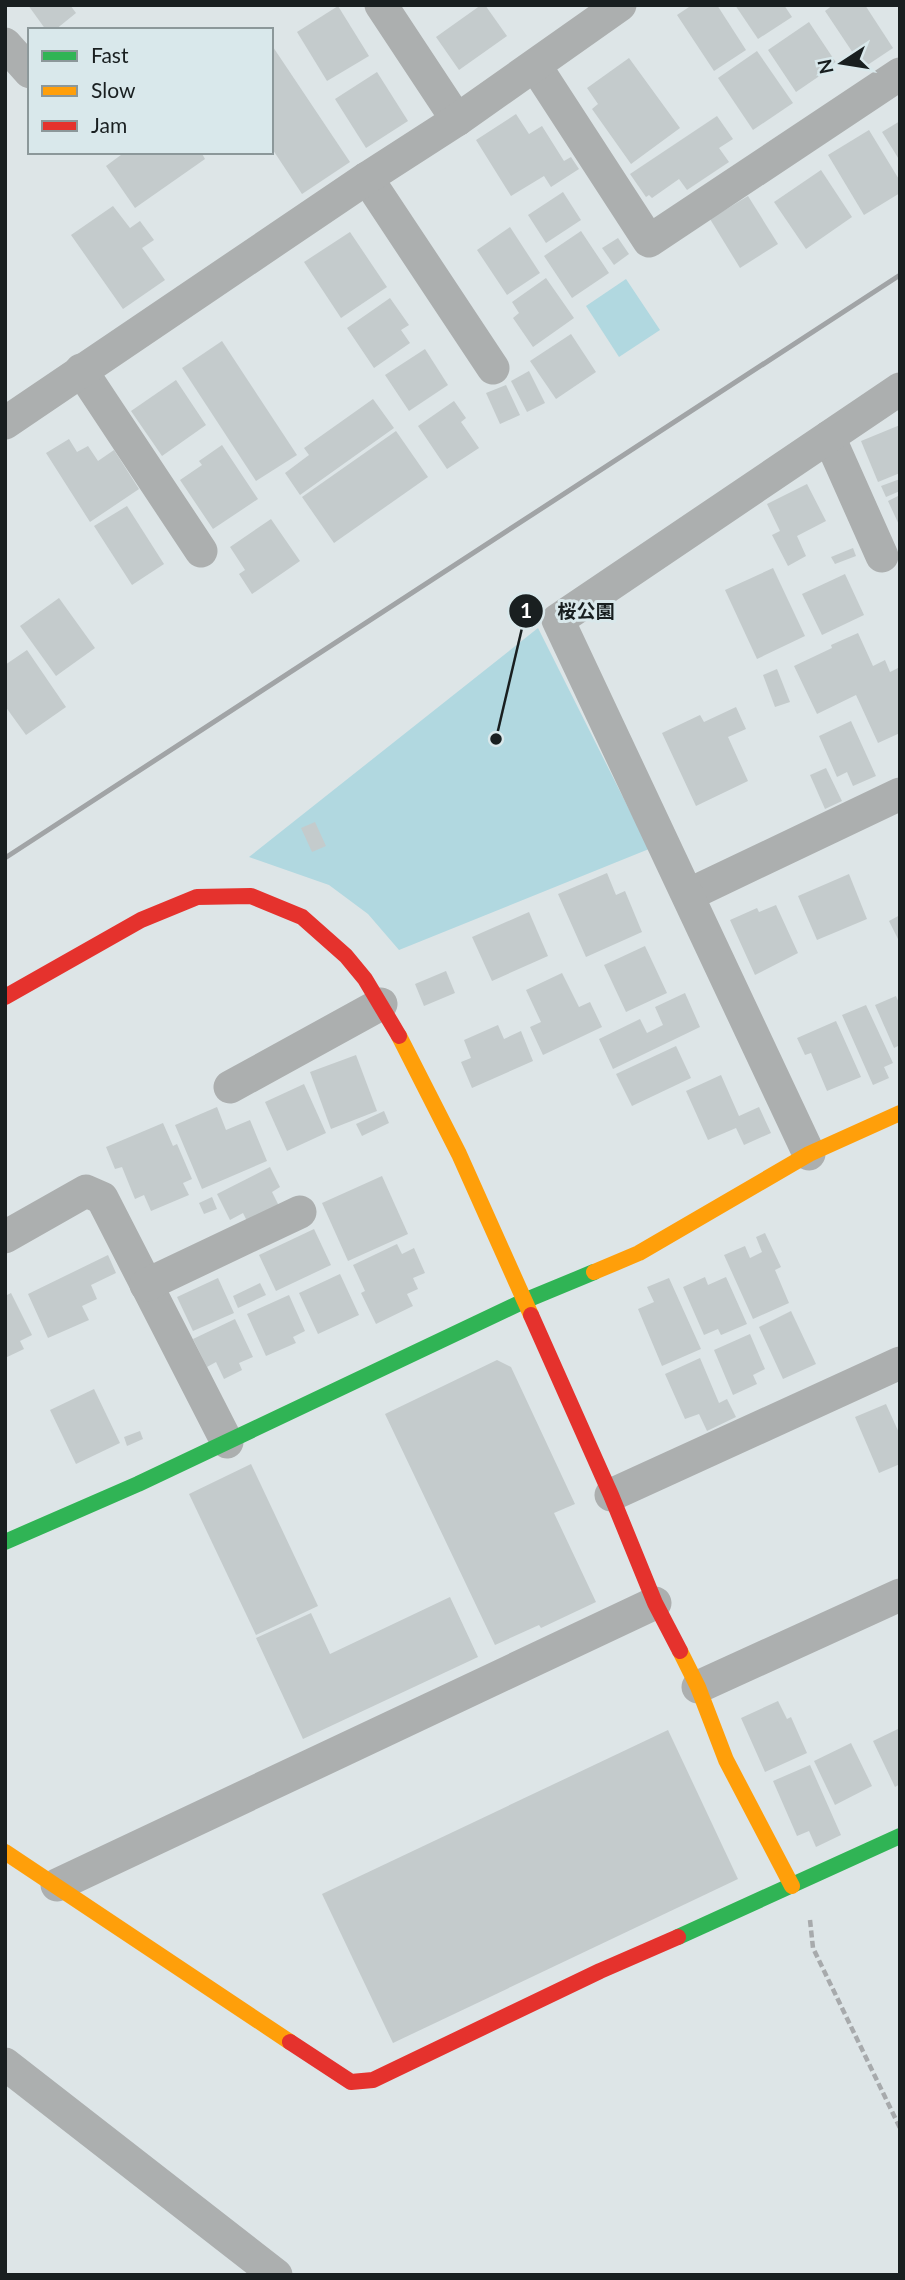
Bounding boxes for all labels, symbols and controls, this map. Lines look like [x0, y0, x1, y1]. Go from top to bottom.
legend [28, 28, 273, 154]
north arrow [807, 28, 877, 98]
text: Fast [91, 42, 129, 67]
text: N [812, 57, 838, 76]
text: Slow [91, 77, 136, 102]
text: Jam [91, 112, 127, 137]
callout: 桜公園 [508, 591, 628, 631]
text: 1 [520, 597, 532, 622]
text: 桜公園 [557, 599, 615, 622]

